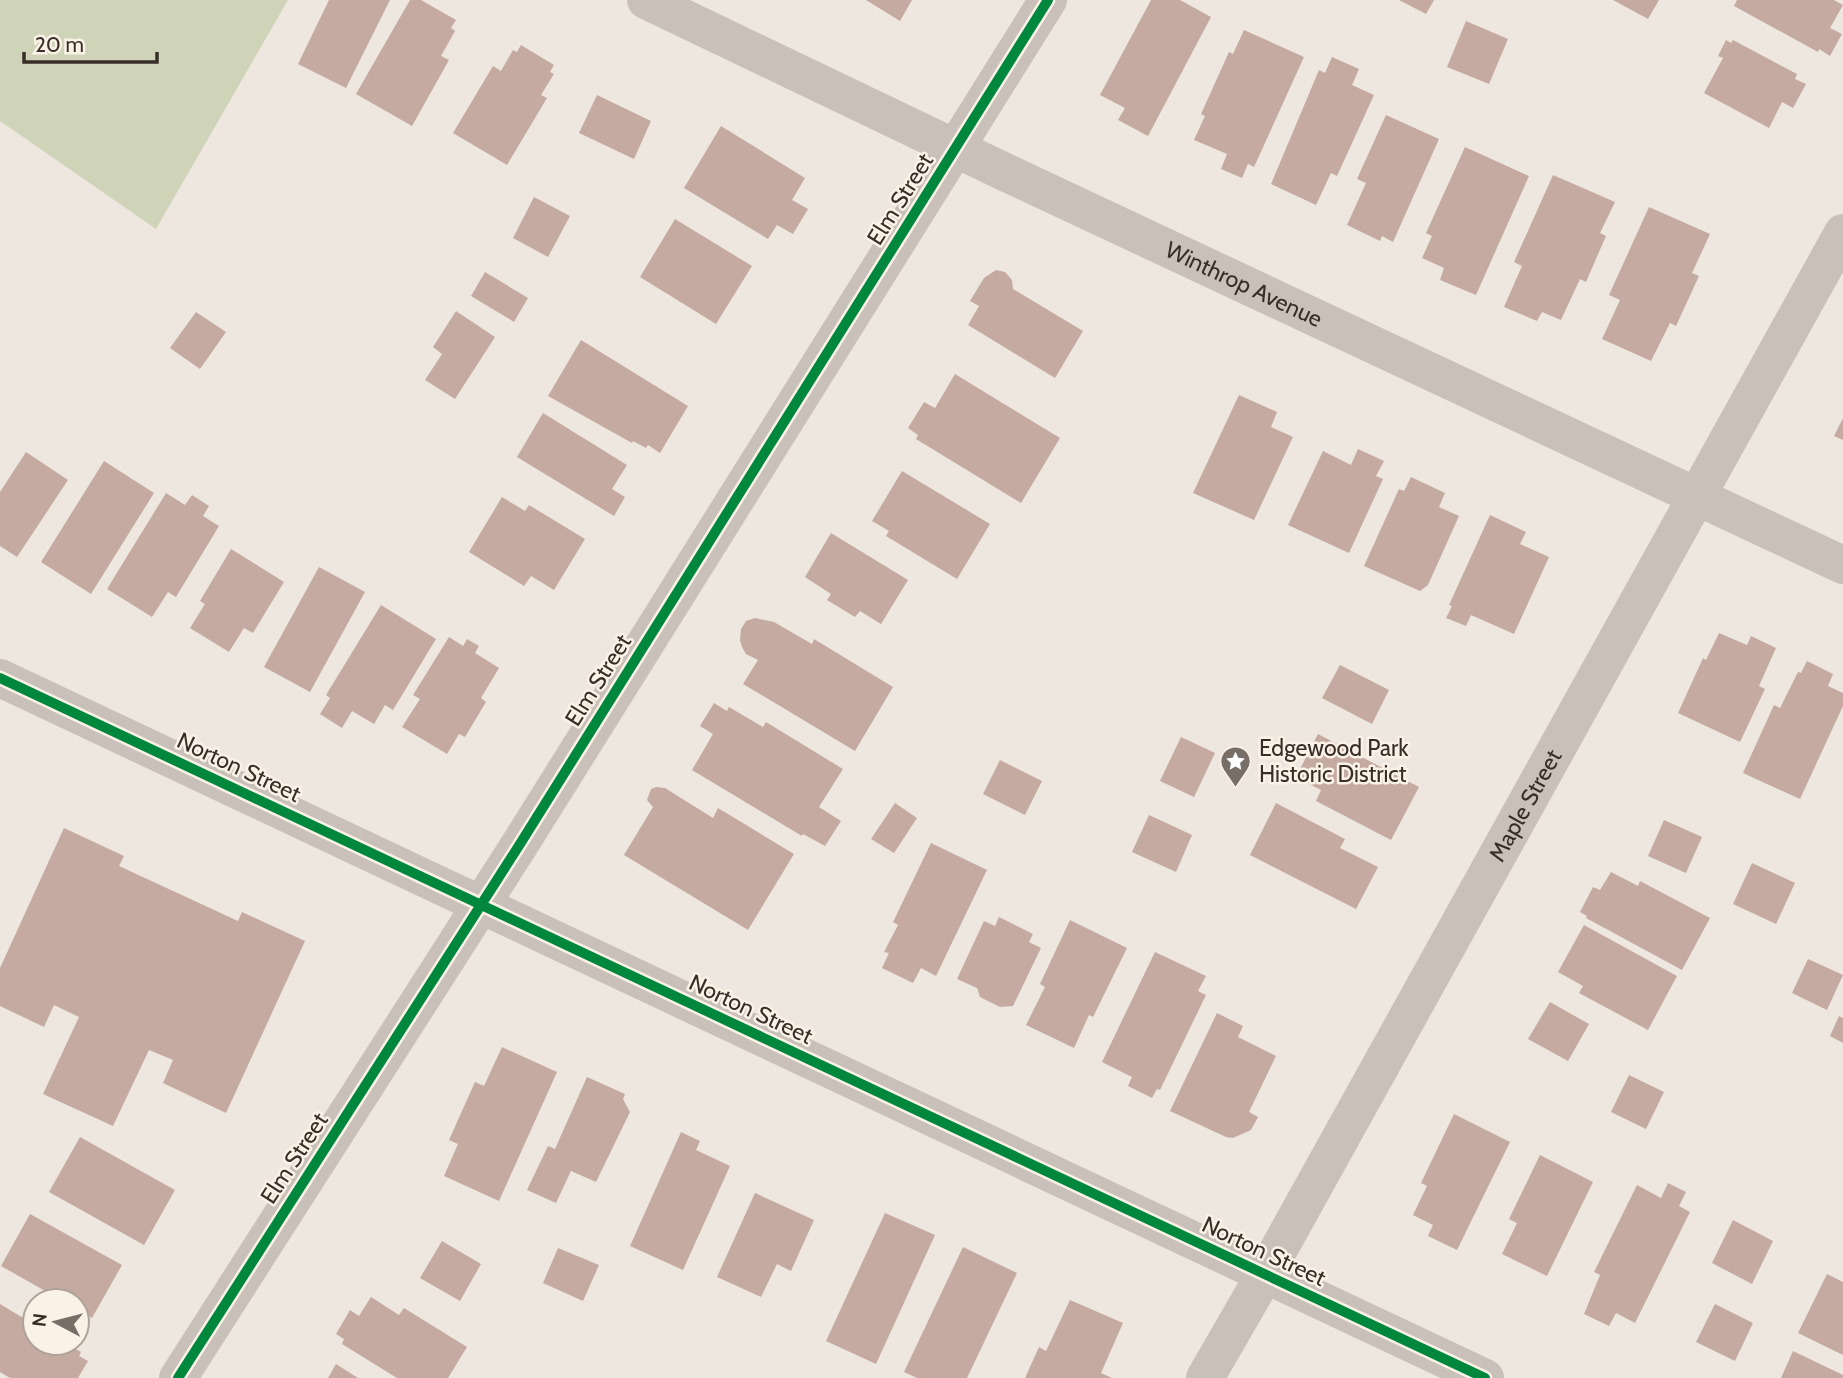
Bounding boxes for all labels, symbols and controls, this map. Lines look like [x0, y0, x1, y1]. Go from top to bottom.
scale bar [24, 21, 158, 65]
text: 20 m [35, 32, 84, 57]
street label: Elm Street [861, 148, 939, 250]
street label: Winthrop Avenue [1161, 235, 1327, 333]
street label: Elm Street [559, 629, 637, 731]
street label: Norton Street [173, 726, 306, 808]
place label: Edgewood Park Historic District [1259, 734, 1409, 788]
place icon: Edgewood Park Historic District [1219, 744, 1253, 788]
street label: Maple Street [1483, 744, 1568, 866]
street label: Norton Street [685, 968, 818, 1050]
street label: Elm Street [254, 1107, 334, 1209]
street label: Norton Street [1198, 1210, 1331, 1292]
north arrow [21, 1287, 91, 1357]
text: N [27, 1312, 52, 1328]

